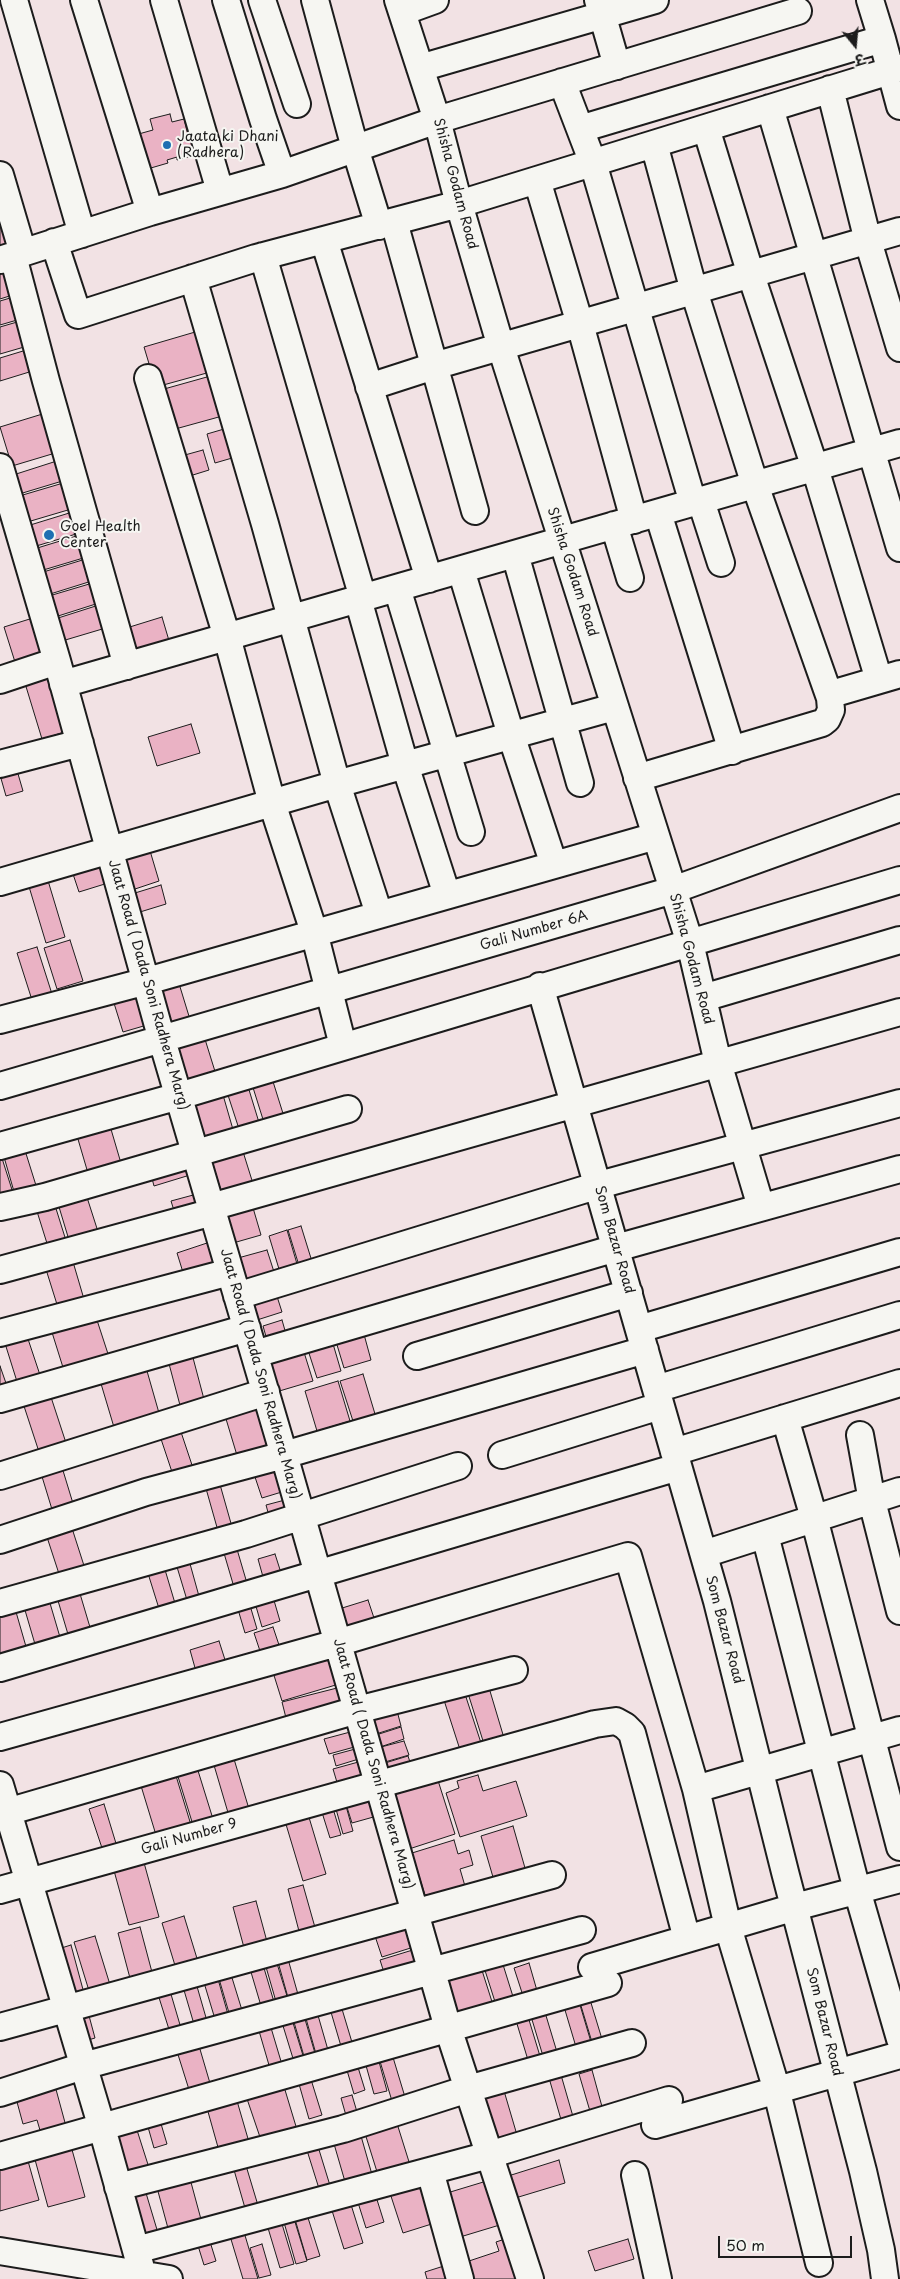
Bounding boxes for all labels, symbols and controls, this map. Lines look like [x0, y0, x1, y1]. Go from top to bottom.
north arrow [830, 20, 880, 70]
text: उ [852, 48, 867, 71]
street label: Shisha Godam Road [429, 117, 481, 251]
place label: Jaata ki Dhani (Radhera) [177, 129, 279, 162]
marker: Jaata ki Dhani (Radhera) [161, 139, 173, 151]
street label: Shisha Godam Road [543, 505, 601, 639]
place label: Goel Health Center [60, 519, 141, 552]
marker: Goel Health Center [42, 528, 56, 542]
street label: Jaat Road ( Dada Soni Radhera Marg) [104, 858, 192, 1112]
street label: Shisha Godam Road [665, 892, 717, 1026]
street label: Gali Number 6A [478, 908, 590, 954]
street label: Som Bazar Road [591, 1184, 637, 1296]
street label: Jaat Road ( Dada Soni Radhera Marg) [216, 1247, 304, 1501]
street label: Som Bazar Road [701, 1574, 747, 1686]
street label: Jaat Road ( Dada Soni Radhera Marg) [329, 1637, 417, 1891]
street label: Gali Number 9 [139, 1815, 239, 1859]
street label: Som Bazar Road [802, 1966, 846, 2078]
scale bar [720, 2226, 854, 2258]
text: 50 m [726, 2233, 765, 2256]

